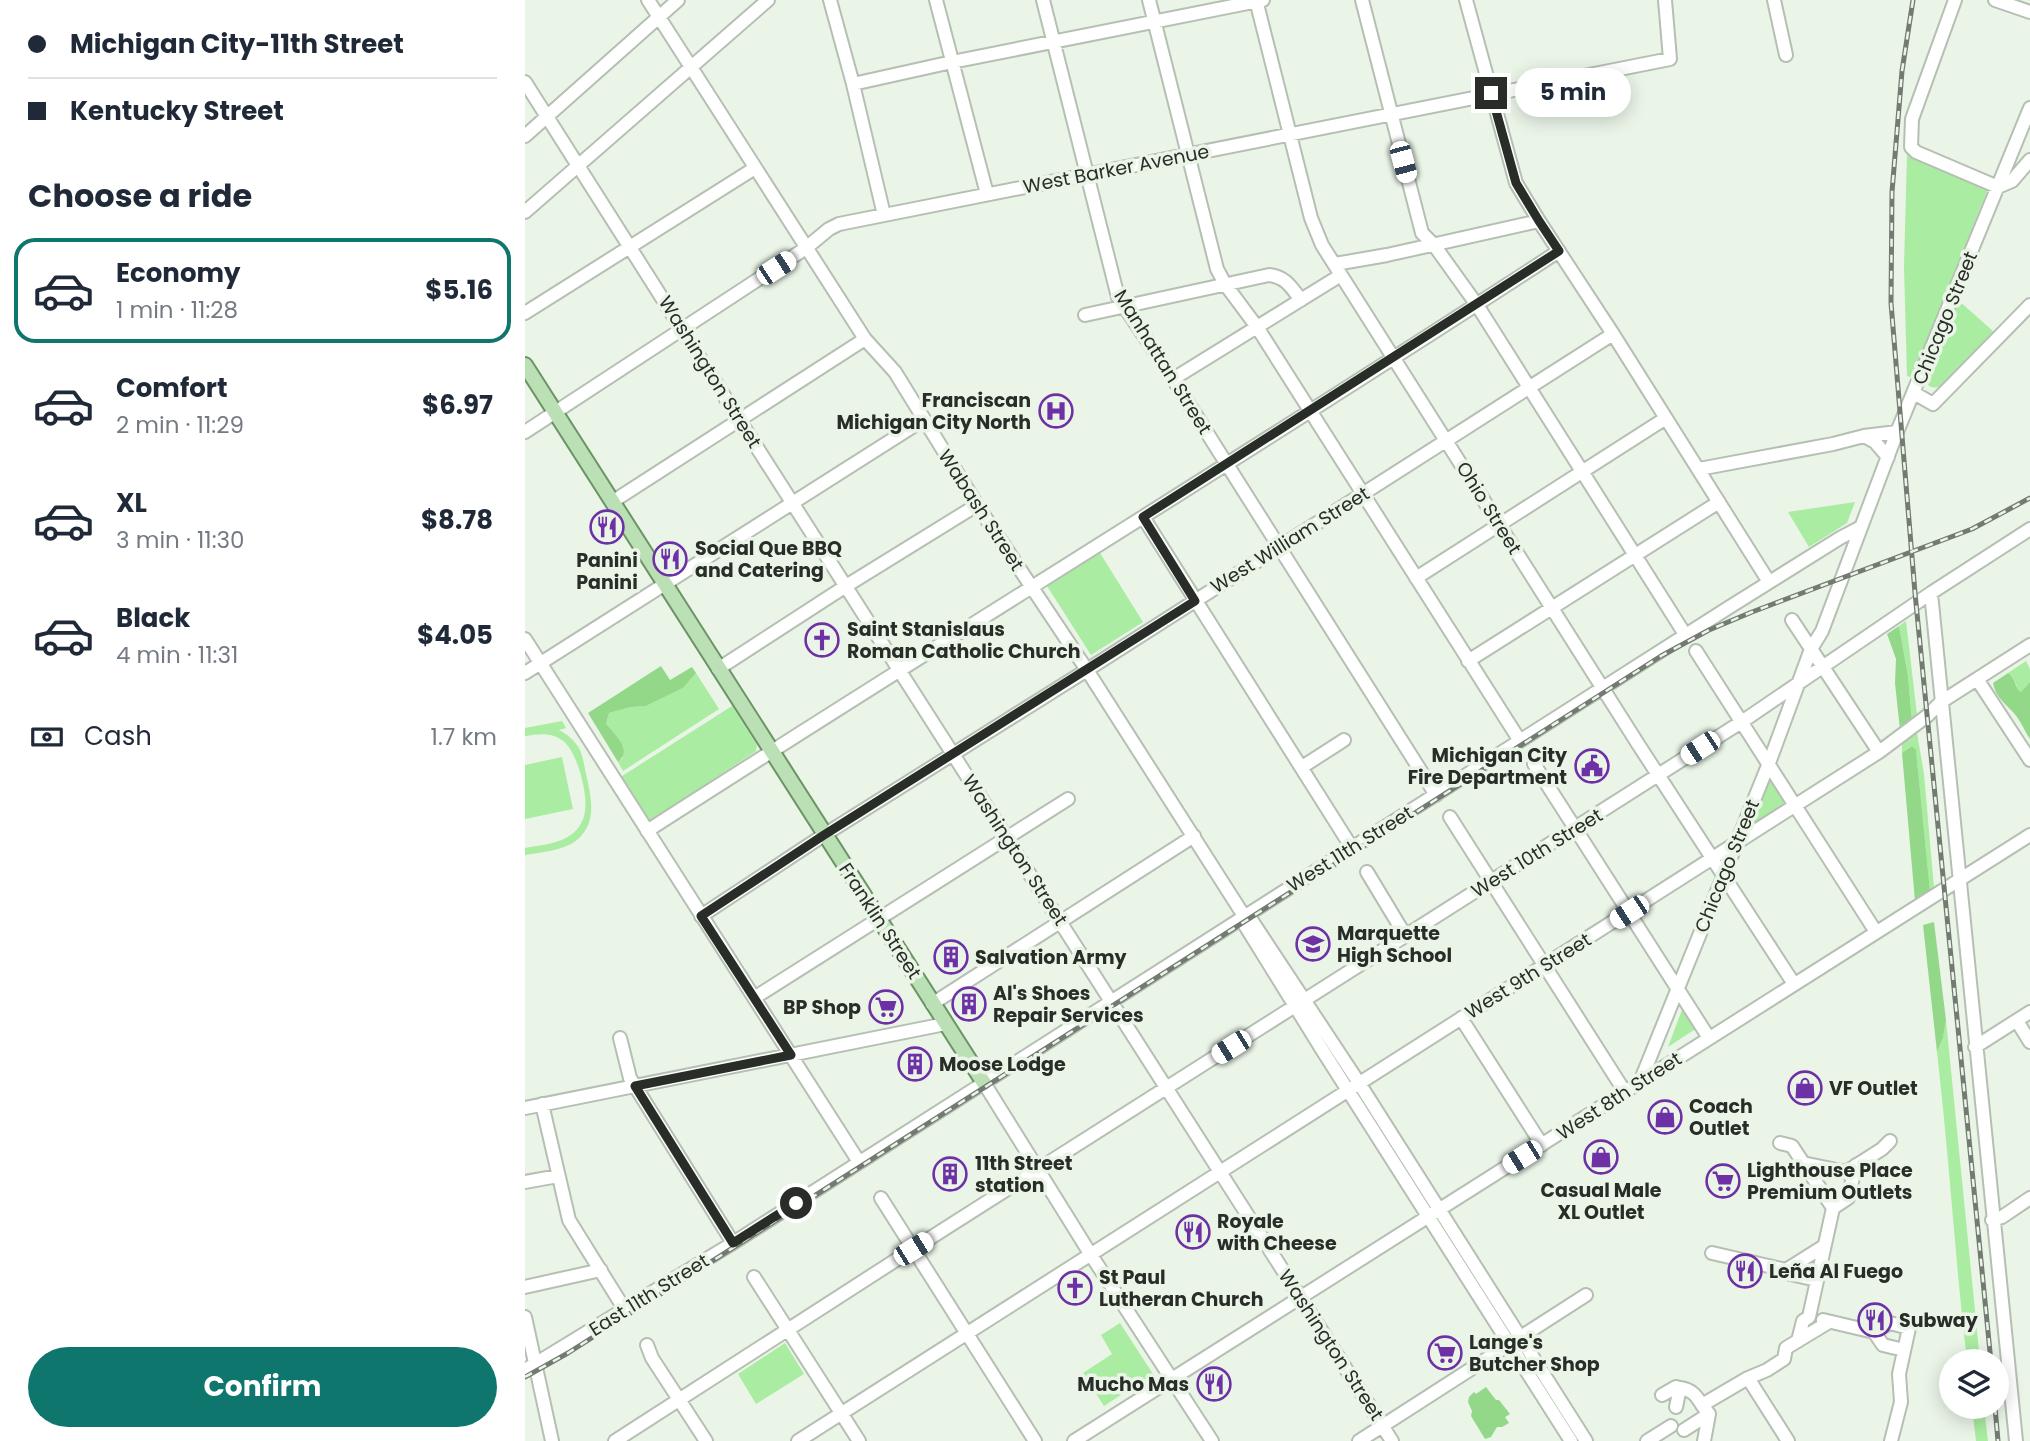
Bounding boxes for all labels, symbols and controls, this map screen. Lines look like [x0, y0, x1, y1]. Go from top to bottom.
text: Michigan City-11th Street [70, 26, 404, 62]
callout: 5 min [1515, 68, 1631, 118]
text: 5 min [1540, 76, 1606, 108]
route end [1475, 77, 1507, 109]
text: Kentucky Street [70, 93, 284, 129]
street label: West Barker Avenue [1021, 138, 1211, 200]
car [1388, 139, 1419, 185]
text: Choose a ride [28, 173, 252, 218]
street label: Chicago Street [1906, 247, 1984, 389]
car [753, 248, 800, 288]
text: Economy [116, 255, 240, 291]
icon: car [32, 259, 95, 322]
text: $5.16 [425, 272, 493, 308]
street label: Manhattan Street [1108, 284, 1218, 440]
street label: Washington Street [652, 291, 768, 453]
text: 1 min · 11:28 [116, 294, 238, 326]
text: Comfort [116, 370, 228, 406]
icon: car [32, 374, 95, 437]
text: $6.97 [422, 387, 493, 423]
place label: Franciscan Michigan City North [837, 387, 1031, 436]
hospital icon: Franciscan Michigan City North [1037, 392, 1075, 430]
text: 2 min · 11:29 [116, 409, 244, 441]
street label: Wabash Street [932, 444, 1030, 576]
street label: Ohio Street [1450, 456, 1528, 560]
street label: West William Street [1205, 480, 1375, 600]
text: XL [116, 485, 147, 521]
icon: car [32, 489, 95, 552]
text: $8.78 [421, 502, 493, 538]
restaurant icon: Panini Panini [588, 508, 626, 546]
text: 3 min · 11:30 [116, 524, 245, 556]
place label: Social Que BBQ and Catering [695, 535, 842, 584]
restaurant icon: Social Que BBQ and Catering [651, 540, 689, 578]
place label: Panini Panini [576, 547, 638, 596]
text: Black [116, 600, 190, 636]
icon: car [32, 604, 95, 667]
place label: Saint Stanislaus Roman Catholic Church [847, 616, 1081, 665]
text: $4.05 [417, 617, 493, 653]
church icon: Saint Stanislaus Roman Catholic Church [803, 621, 841, 659]
text: 4 min · 11:31 [116, 639, 238, 671]
icon: cash [28, 718, 66, 756]
text: Cash [84, 718, 152, 754]
text: 1.7 km [431, 721, 497, 753]
car [1677, 728, 1724, 768]
place label: Michigan City Fire Department [1408, 742, 1568, 791]
public building icon: Michigan City Fire Department [1573, 747, 1611, 785]
street label: Washington Street [956, 769, 1074, 931]
street label: Chicago Street [1688, 795, 1766, 937]
street label: West 11th Street [1282, 799, 1418, 899]
street label: West 10th Street [1466, 802, 1608, 904]
street label: Franklin Street [832, 858, 928, 984]
car [1606, 892, 1653, 932]
place label: Marquette High School [1337, 920, 1452, 969]
school or university icon: Marquette High School [1294, 925, 1332, 963]
street label: West 9th Street [1460, 926, 1596, 1026]
building icon: Salvation Army [932, 938, 970, 976]
place label: Salvation Army [975, 944, 1127, 971]
place label: Al's Shoes Repair Services [993, 980, 1143, 1029]
building icon: Al's Shoes Repair Services [950, 985, 988, 1023]
supermarket icon: BP Shop [867, 988, 905, 1026]
place label: BP Shop [783, 994, 861, 1021]
car [1208, 1027, 1255, 1067]
building icon: Moose Lodge [896, 1045, 934, 1083]
street label: West 8th Street [1551, 1045, 1687, 1147]
place label: Moose Lodge [939, 1051, 1066, 1078]
shop icon: VF Outlet [1786, 1069, 1824, 1107]
place label: VF Outlet [1829, 1075, 1918, 1102]
place label: Coach Outlet [1689, 1093, 1753, 1142]
shop icon: Coach Outlet [1646, 1098, 1684, 1136]
car [1499, 1137, 1546, 1177]
shop icon: Casual Male XL Outlet [1582, 1138, 1620, 1176]
place label: 11th Street station [975, 1150, 1073, 1199]
building icon: 11th Street station [931, 1155, 969, 1193]
place label: Lighthouse Place Premium Outlets [1747, 1157, 1913, 1206]
supermarket icon: Lighthouse Place Premium Outlets [1704, 1162, 1742, 1200]
place label: Casual Male XL Outlet [1541, 1177, 1662, 1226]
route start [780, 1187, 812, 1219]
place label: Royale with Cheese [1217, 1208, 1337, 1257]
restaurant icon: Royale with Cheese [1174, 1213, 1212, 1251]
car [890, 1229, 937, 1269]
street label: East 11th Street [584, 1247, 714, 1343]
restaurant icon: Leña Al Fuego [1726, 1252, 1764, 1290]
place label: Leña Al Fuego [1769, 1258, 1903, 1285]
place label: St Paul Lutheran Church [1099, 1264, 1263, 1313]
street label: Washington Street [1272, 1264, 1390, 1426]
church icon: St Paul Lutheran Church [1056, 1269, 1094, 1307]
restaurant icon: Subway [1856, 1301, 1894, 1339]
place label: Subway [1899, 1307, 1979, 1334]
place label: Lange's Butcher Shop [1469, 1329, 1600, 1378]
supermarket icon: Lange's Butcher Shop [1426, 1334, 1464, 1372]
button: Confirm [28, 1347, 497, 1427]
map controls [1939, 1349, 2009, 1419]
button: layers [1939, 1349, 2009, 1419]
restaurant icon: Mucho Mas [1195, 1365, 1233, 1403]
place label: Mucho Mas [1077, 1371, 1189, 1398]

